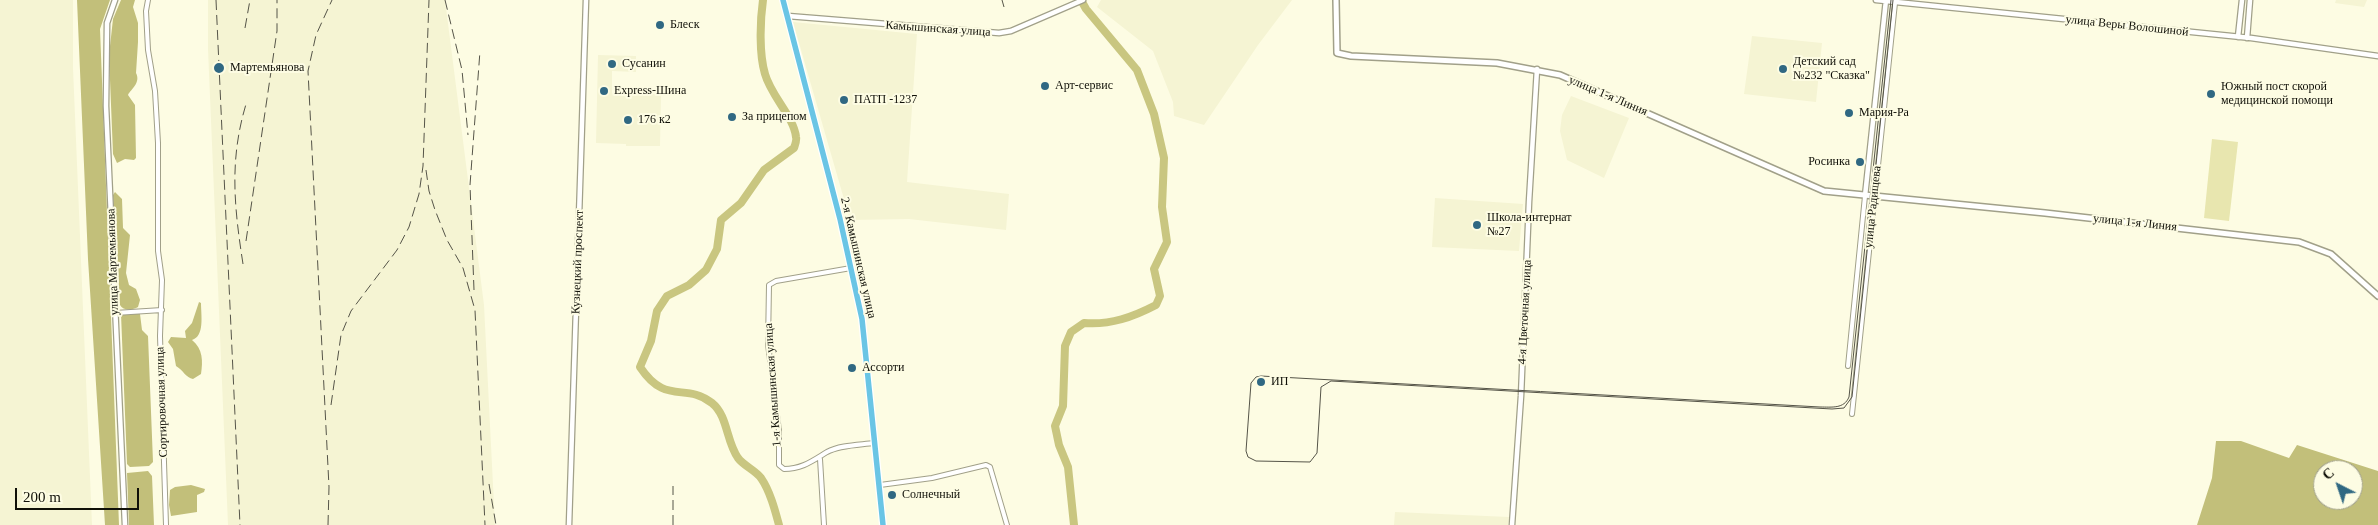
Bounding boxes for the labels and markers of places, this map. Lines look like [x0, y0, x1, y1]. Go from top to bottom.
place label: Блеск [670, 18, 700, 32]
marker: Блеск [654, 19, 666, 31]
place label: Детский сад №232 "Сказка" [1793, 55, 1870, 83]
place label: Сусанин [622, 57, 666, 71]
marker: Сусанин [606, 58, 618, 70]
marker: Мартемьянова [212, 61, 226, 75]
place label: Мартемьянова [230, 61, 304, 75]
marker: Детский сад №232 "Сказка" [1777, 63, 1789, 75]
place label: Арт-сервис [1055, 79, 1113, 93]
marker: Арт-сервис [1039, 80, 1051, 92]
place label: Южный пост скорой медицинской помощи [2221, 80, 2333, 108]
place label: Express-Шина [614, 84, 686, 98]
marker: Express-Шина [598, 85, 610, 97]
marker: Южный пост скорой медицинской помощи [2205, 88, 2217, 100]
place label: ПАТП -1237 [854, 93, 917, 107]
marker: ПАТП -1237 [838, 94, 850, 106]
place label: Мария-Ра [1859, 106, 1909, 120]
marker: Мария-Ра [1843, 107, 1855, 119]
place label: За прицепом [742, 110, 807, 124]
marker: За прицепом [726, 111, 738, 123]
place label: 176 к2 [638, 113, 671, 127]
marker: 176 к2 [622, 114, 634, 126]
place label: Росинка [1808, 155, 1850, 169]
marker: Росинка [1854, 156, 1866, 168]
place label: Школа-интернат №27 [1487, 211, 1572, 239]
marker: Школа-интернат №27 [1471, 219, 1483, 231]
place label: Ассорти [862, 361, 905, 375]
marker: Ассорти [846, 362, 858, 374]
place label: ИП [1271, 375, 1288, 389]
marker: ИП [1255, 376, 1267, 388]
place label: Солнечный [902, 488, 960, 502]
marker: Солнечный [886, 489, 898, 501]

